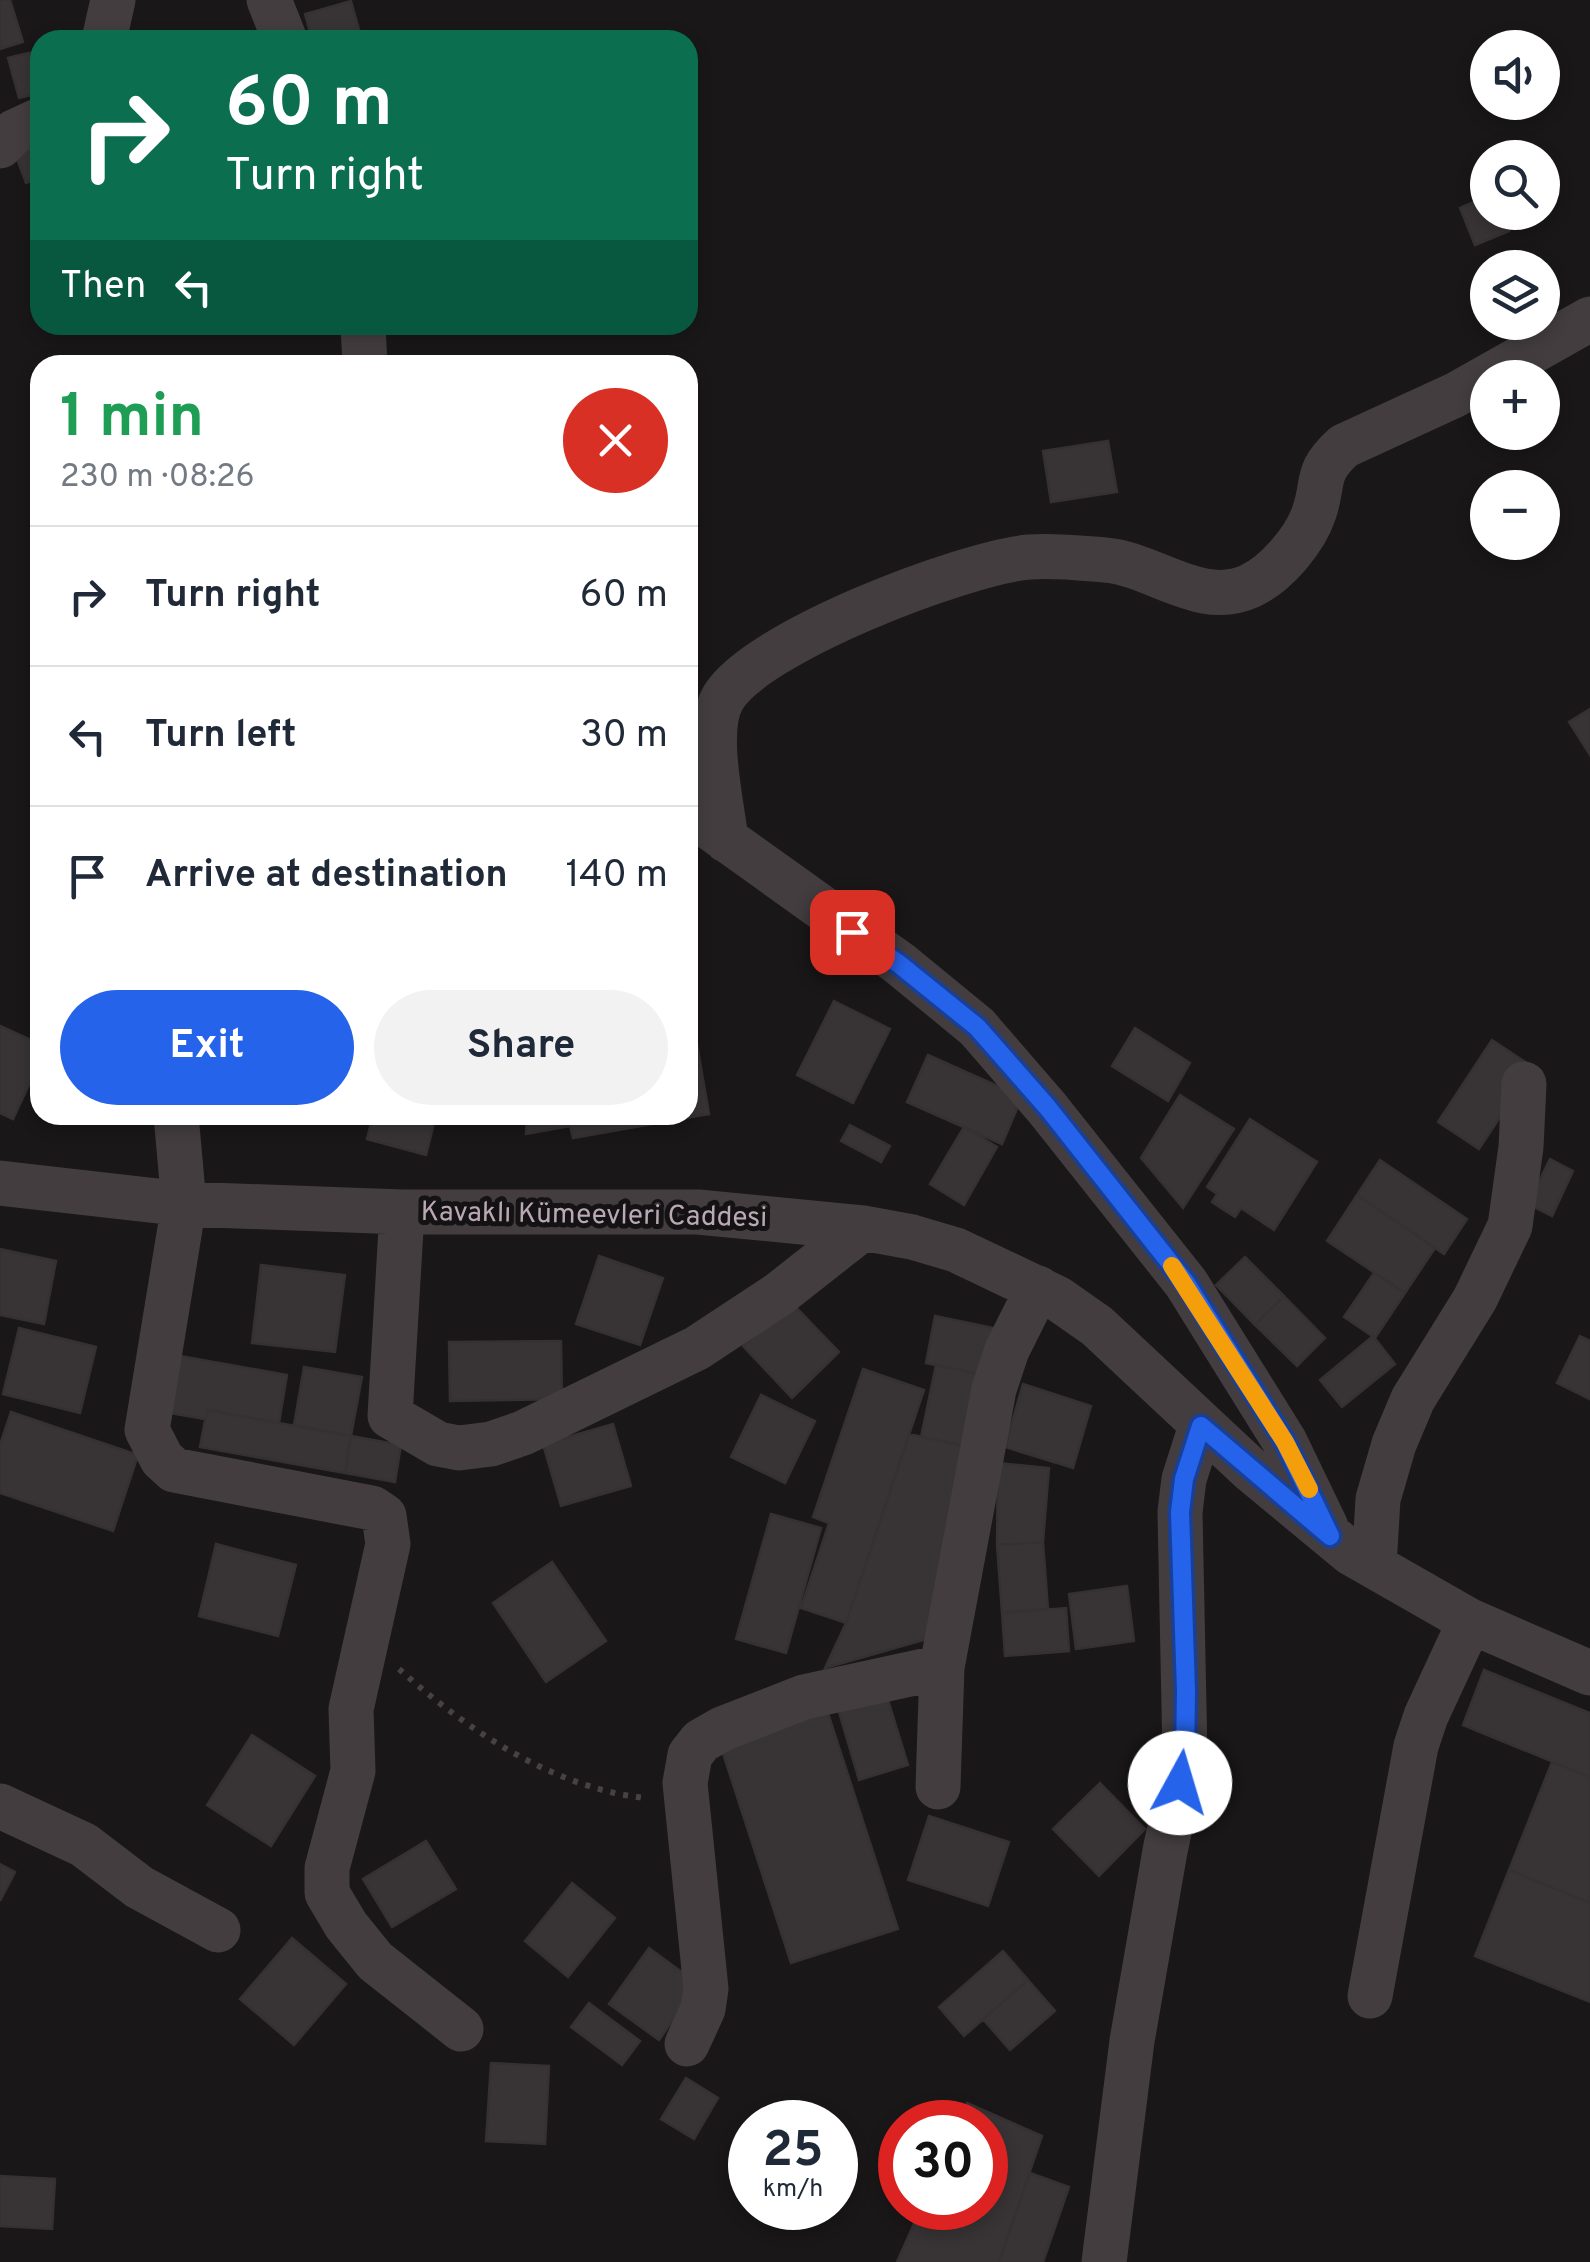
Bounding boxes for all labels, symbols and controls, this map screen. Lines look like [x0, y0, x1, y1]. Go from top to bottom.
map controls [1470, 30, 1560, 560]
button: sound [1470, 30, 1560, 120]
text: 60 m [225, 62, 393, 151]
icon: right [60, 70, 190, 200]
button: search [1470, 140, 1560, 230]
text: Turn right [225, 149, 424, 206]
button: layers [1470, 250, 1560, 340]
icon: left [166, 260, 221, 315]
text: Then [60, 263, 146, 312]
button: + [1470, 360, 1560, 450]
text: 1 min [60, 382, 204, 458]
button: close [563, 388, 668, 493]
text: 230 m · 08:26 [60, 458, 255, 498]
button: − [1470, 470, 1560, 560]
icon: right [60, 569, 115, 624]
text: Turn right [145, 572, 320, 621]
text: 60 m [580, 572, 668, 621]
icon: left [60, 709, 115, 764]
text: Turn left [145, 712, 297, 761]
text: 30 m [580, 712, 668, 761]
icon: arrive [60, 849, 115, 904]
text: Arrive at destination [145, 852, 508, 901]
text: 140 m [565, 852, 668, 901]
pin [810, 890, 895, 975]
icon: arrive [825, 905, 880, 960]
button: Exit [60, 990, 354, 1105]
button: Share [374, 990, 668, 1105]
street label: Kavaklı Kümeevleri Caddesi [420, 1195, 768, 1237]
position arrow [1128, 1731, 1232, 1835]
speed limit sign: 30 [878, 2100, 1008, 2230]
text: 25 [762, 2121, 824, 2184]
text: km/h [763, 2174, 823, 2206]

